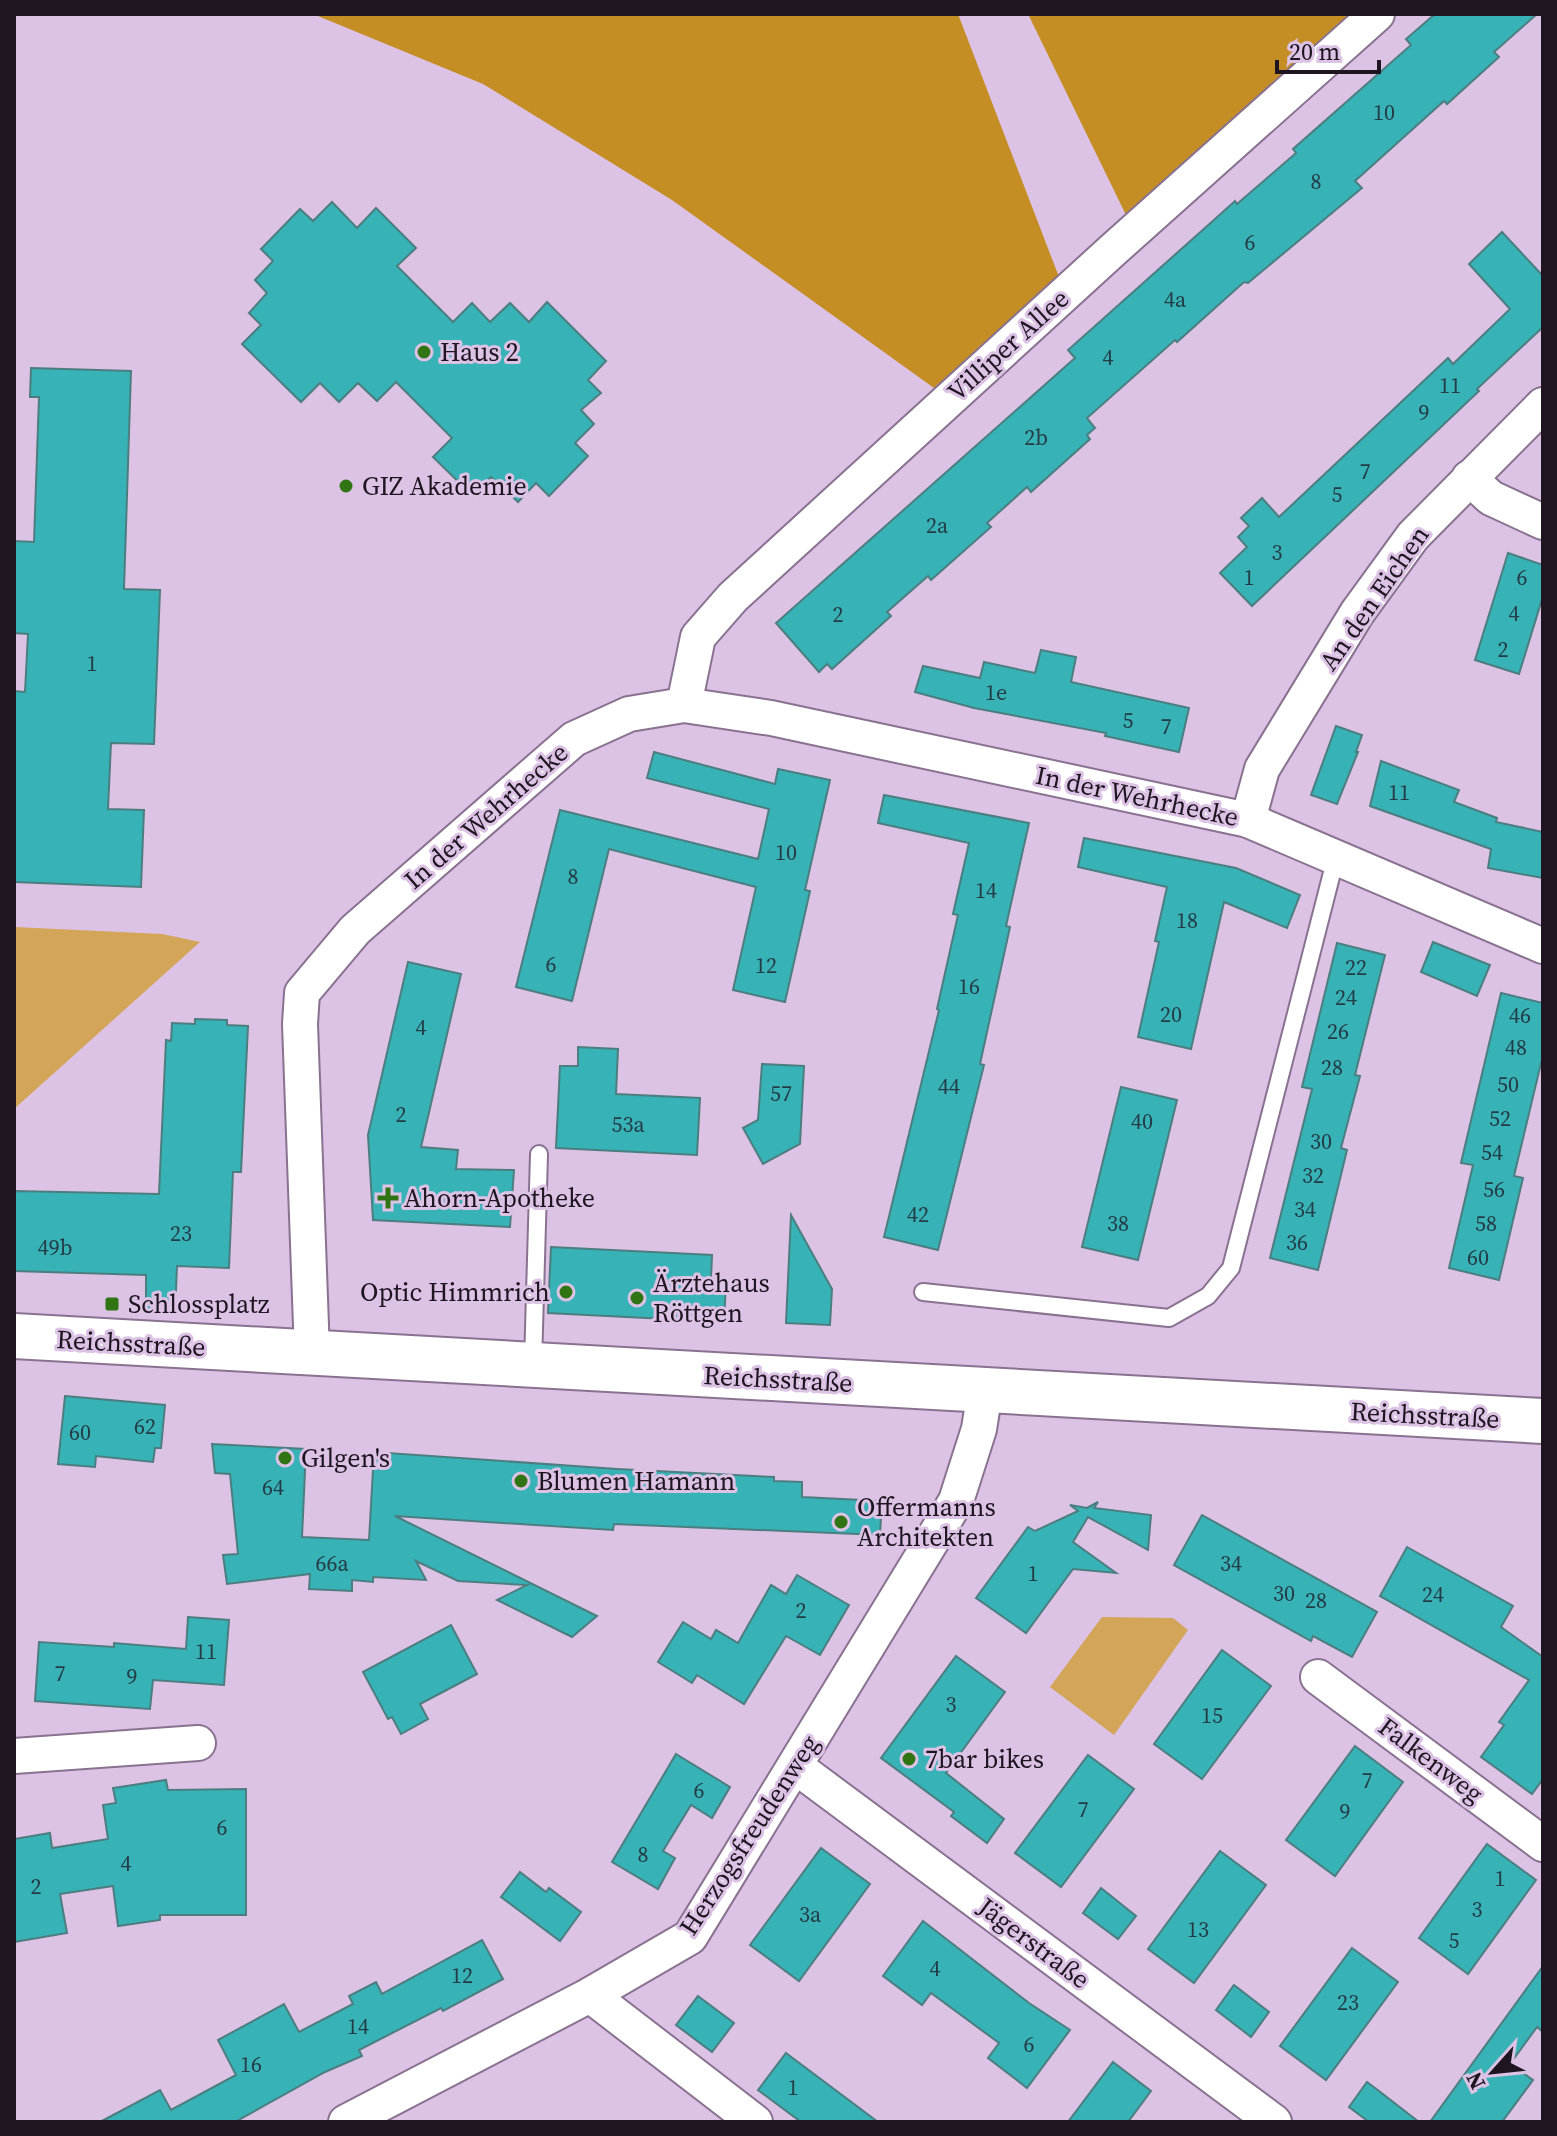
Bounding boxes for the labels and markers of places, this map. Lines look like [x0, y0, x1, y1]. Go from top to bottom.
place label: Haus 2 [440, 334, 519, 370]
marker: Haus 2 [415, 343, 433, 361]
place label: GIZ Akademie [362, 468, 527, 504]
marker: GIZ Akademie [337, 477, 355, 495]
place label: Ahorn-Apotheke [404, 1180, 595, 1216]
marker: Ahorn-Apotheke [379, 1189, 397, 1207]
place label: Ärztehaus Röttgen [653, 1265, 770, 1331]
place label: Optic Himmrich [360, 1274, 550, 1310]
marker: Optic Himmrich [557, 1283, 575, 1301]
place label: Schlossplatz [128, 1286, 270, 1322]
marker: Ärztehaus Röttgen [628, 1289, 646, 1307]
marker: Schlossplatz [103, 1295, 121, 1313]
place label: Gilgen's [301, 1440, 390, 1476]
marker: Gilgen's [276, 1449, 294, 1467]
place label: Blumen Hamann [537, 1463, 735, 1499]
marker: Blumen Hamann [512, 1472, 530, 1490]
place label: Offermanns Architekten [857, 1489, 996, 1555]
marker: Offermanns Architekten [832, 1513, 850, 1531]
place label: 7bar bikes [925, 1741, 1044, 1777]
marker: 7bar bikes [900, 1750, 918, 1768]

